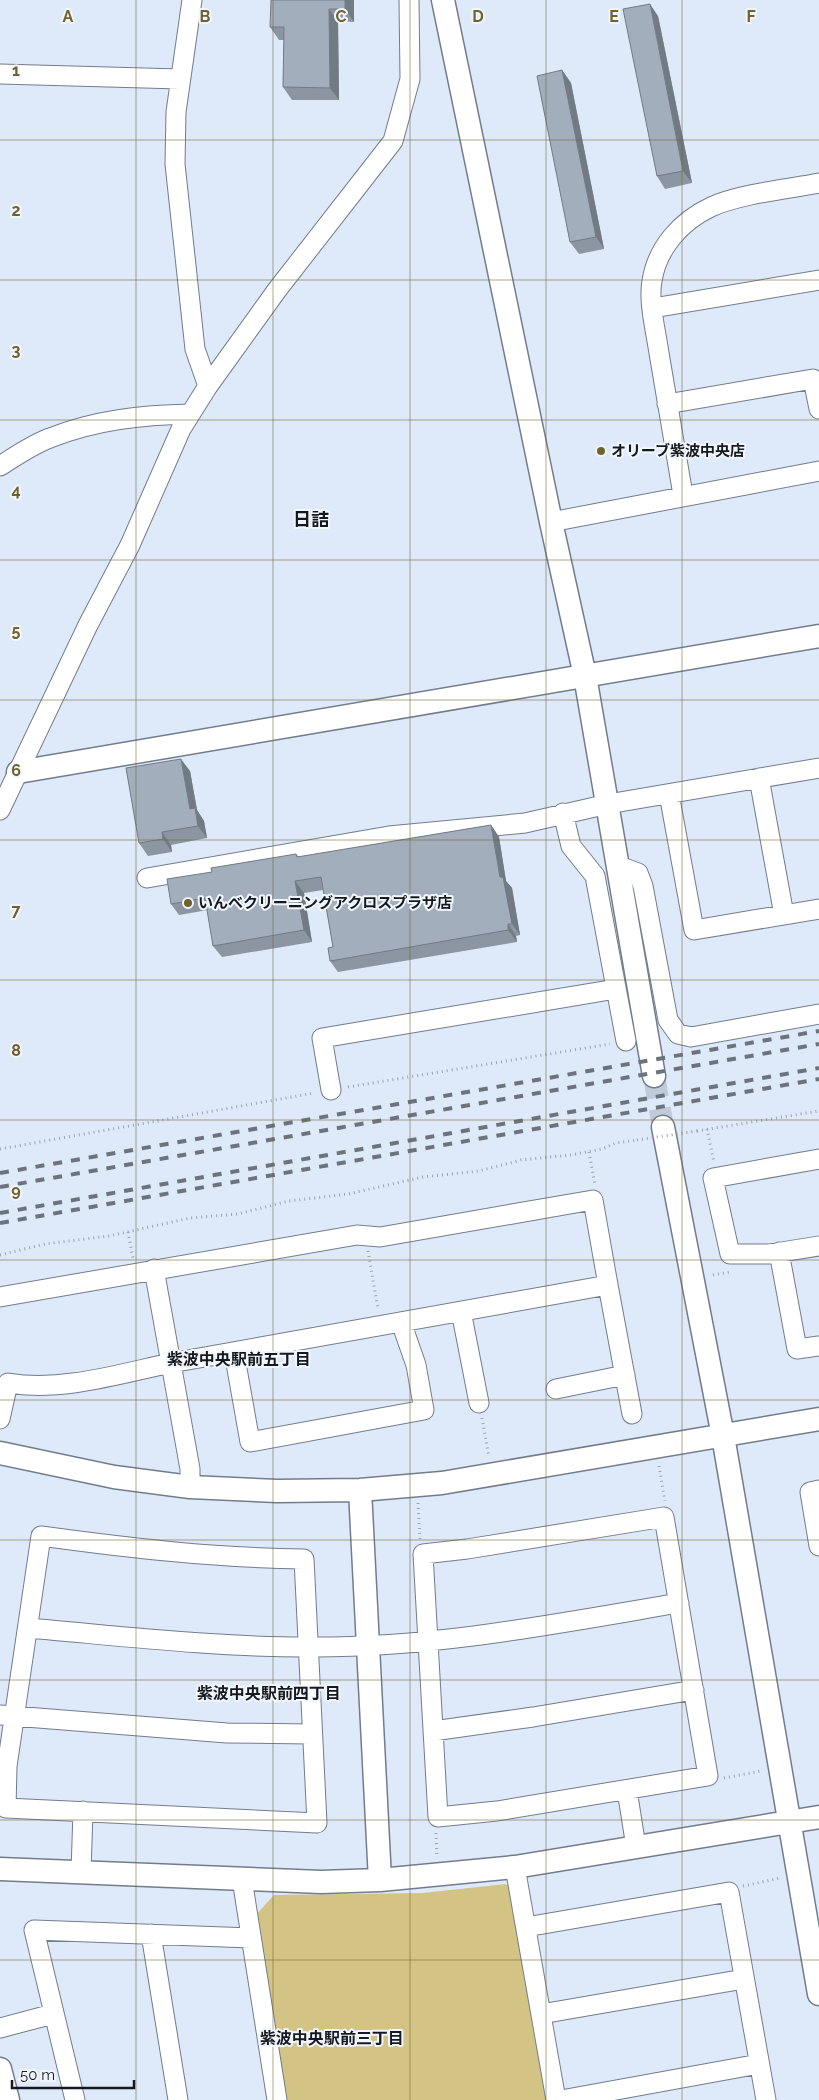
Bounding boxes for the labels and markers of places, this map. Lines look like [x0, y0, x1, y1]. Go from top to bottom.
place label: オリーブ紫波中央店 [611, 442, 745, 460]
marker: オリーブ紫波中央店 [595, 445, 607, 457]
place label: いんべクリーニングアクロスプラザ店 [198, 894, 452, 912]
marker: いんべクリーニングアクロスプラザ店 [182, 897, 194, 909]

